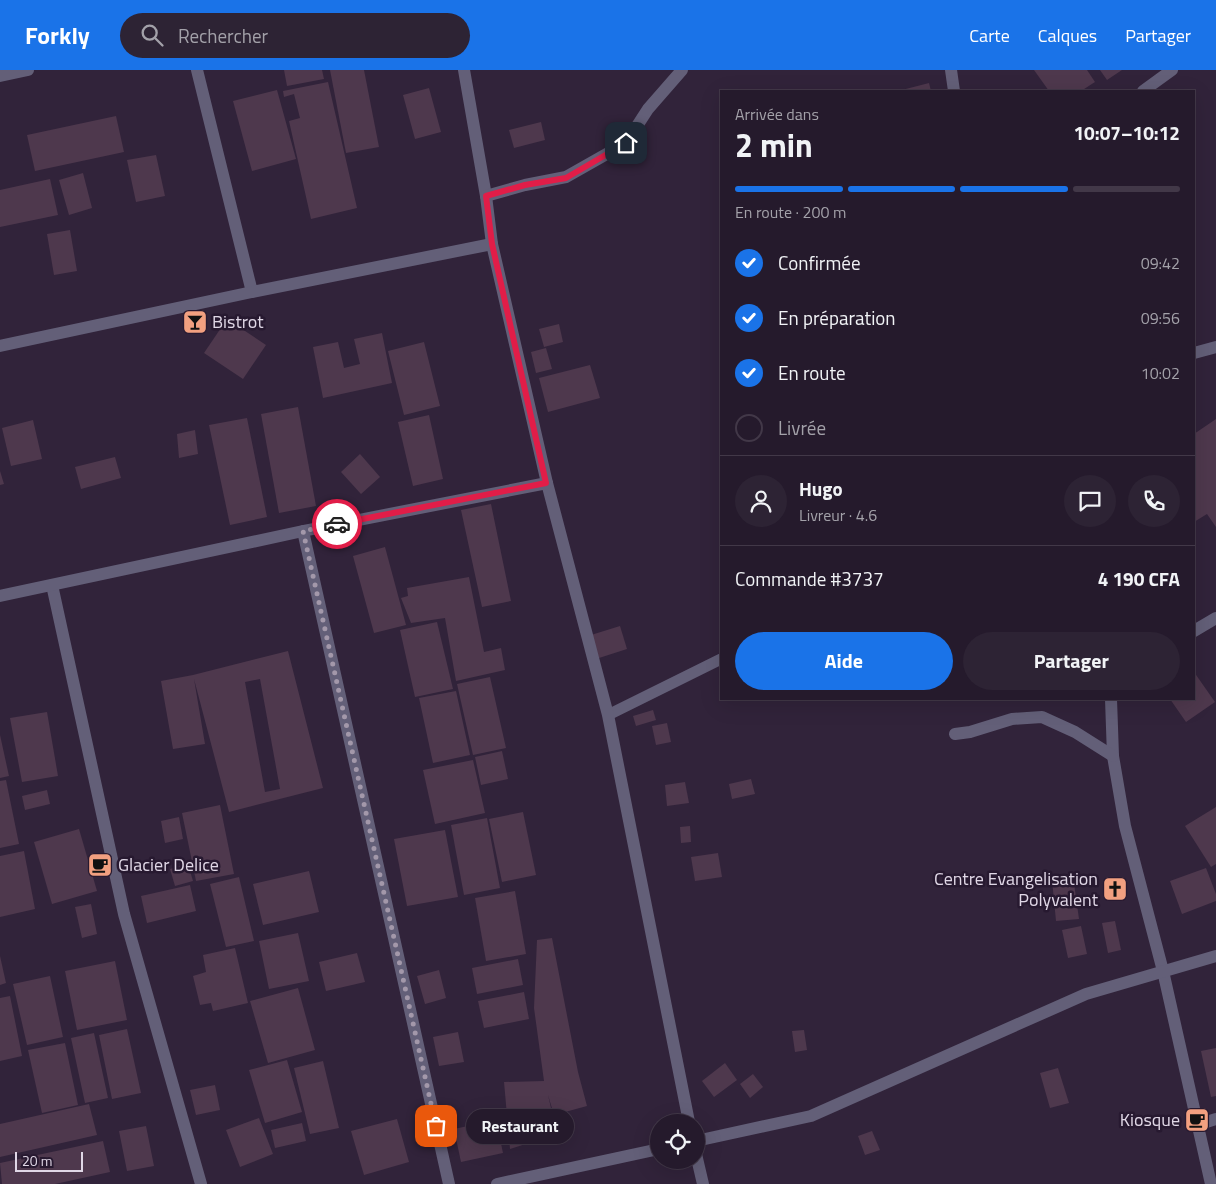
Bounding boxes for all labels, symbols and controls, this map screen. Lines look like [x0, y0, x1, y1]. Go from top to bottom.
search box [120, 13, 470, 58]
text: Forkly [25, 17, 90, 53]
icon: search [138, 21, 166, 49]
text: Rechercher [178, 21, 268, 50]
text: Carte [969, 22, 1010, 49]
text: Calques [1038, 22, 1097, 49]
text: Partager [1125, 22, 1191, 49]
text: Arrivée dans [735, 102, 819, 126]
text: 10:07–10:12 [1073, 118, 1180, 147]
text: 2 min [735, 121, 813, 169]
pin [605, 122, 647, 164]
icon: home [612, 129, 640, 157]
text: En route · 200 m [735, 200, 846, 224]
text: Confirmée [778, 248, 860, 277]
icon: check [735, 249, 763, 277]
text: 09:42 [1141, 251, 1180, 275]
text: En préparation [778, 303, 896, 332]
icon: check [735, 304, 763, 332]
text: 09:56 [1141, 306, 1180, 330]
place label: Bistrot [212, 308, 264, 335]
bar icon: Bistrot [182, 309, 208, 335]
text: En route [778, 358, 846, 387]
icon: check [735, 359, 763, 387]
text: 10:02 [1141, 361, 1180, 385]
text: Livrée [778, 413, 826, 442]
text: Hugo [799, 474, 843, 503]
button: person [735, 475, 787, 527]
button: chat [1064, 475, 1116, 527]
button: phone [1128, 475, 1180, 527]
courier [312, 499, 362, 549]
text: Livreur · 4.6 [799, 503, 877, 527]
icon: car [323, 510, 351, 538]
text: Commande #3737 [735, 564, 884, 593]
text: 4 190 CFA [1098, 564, 1180, 593]
button: Aide [735, 632, 953, 690]
button: Partager [963, 632, 1180, 690]
place label: Glacier Delice [118, 851, 219, 878]
cafe icon: Glacier Delice [87, 852, 113, 878]
place label: Centre Evangelisation Polyvalent [934, 865, 1099, 913]
church icon: Centre Evangelisation Polyvalent [1102, 876, 1128, 902]
pin [415, 1105, 457, 1147]
place label: Kiosque [1120, 1106, 1180, 1133]
cafe icon: Kiosque [1184, 1107, 1210, 1133]
callout: Restaurant [466, 1108, 574, 1144]
icon: bag [422, 1112, 450, 1140]
text: Restaurant [481, 1114, 559, 1138]
map controls [650, 1114, 705, 1169]
button: locate [650, 1114, 705, 1169]
scale bar [15, 1149, 82, 1172]
text: 20 m [22, 1150, 52, 1171]

